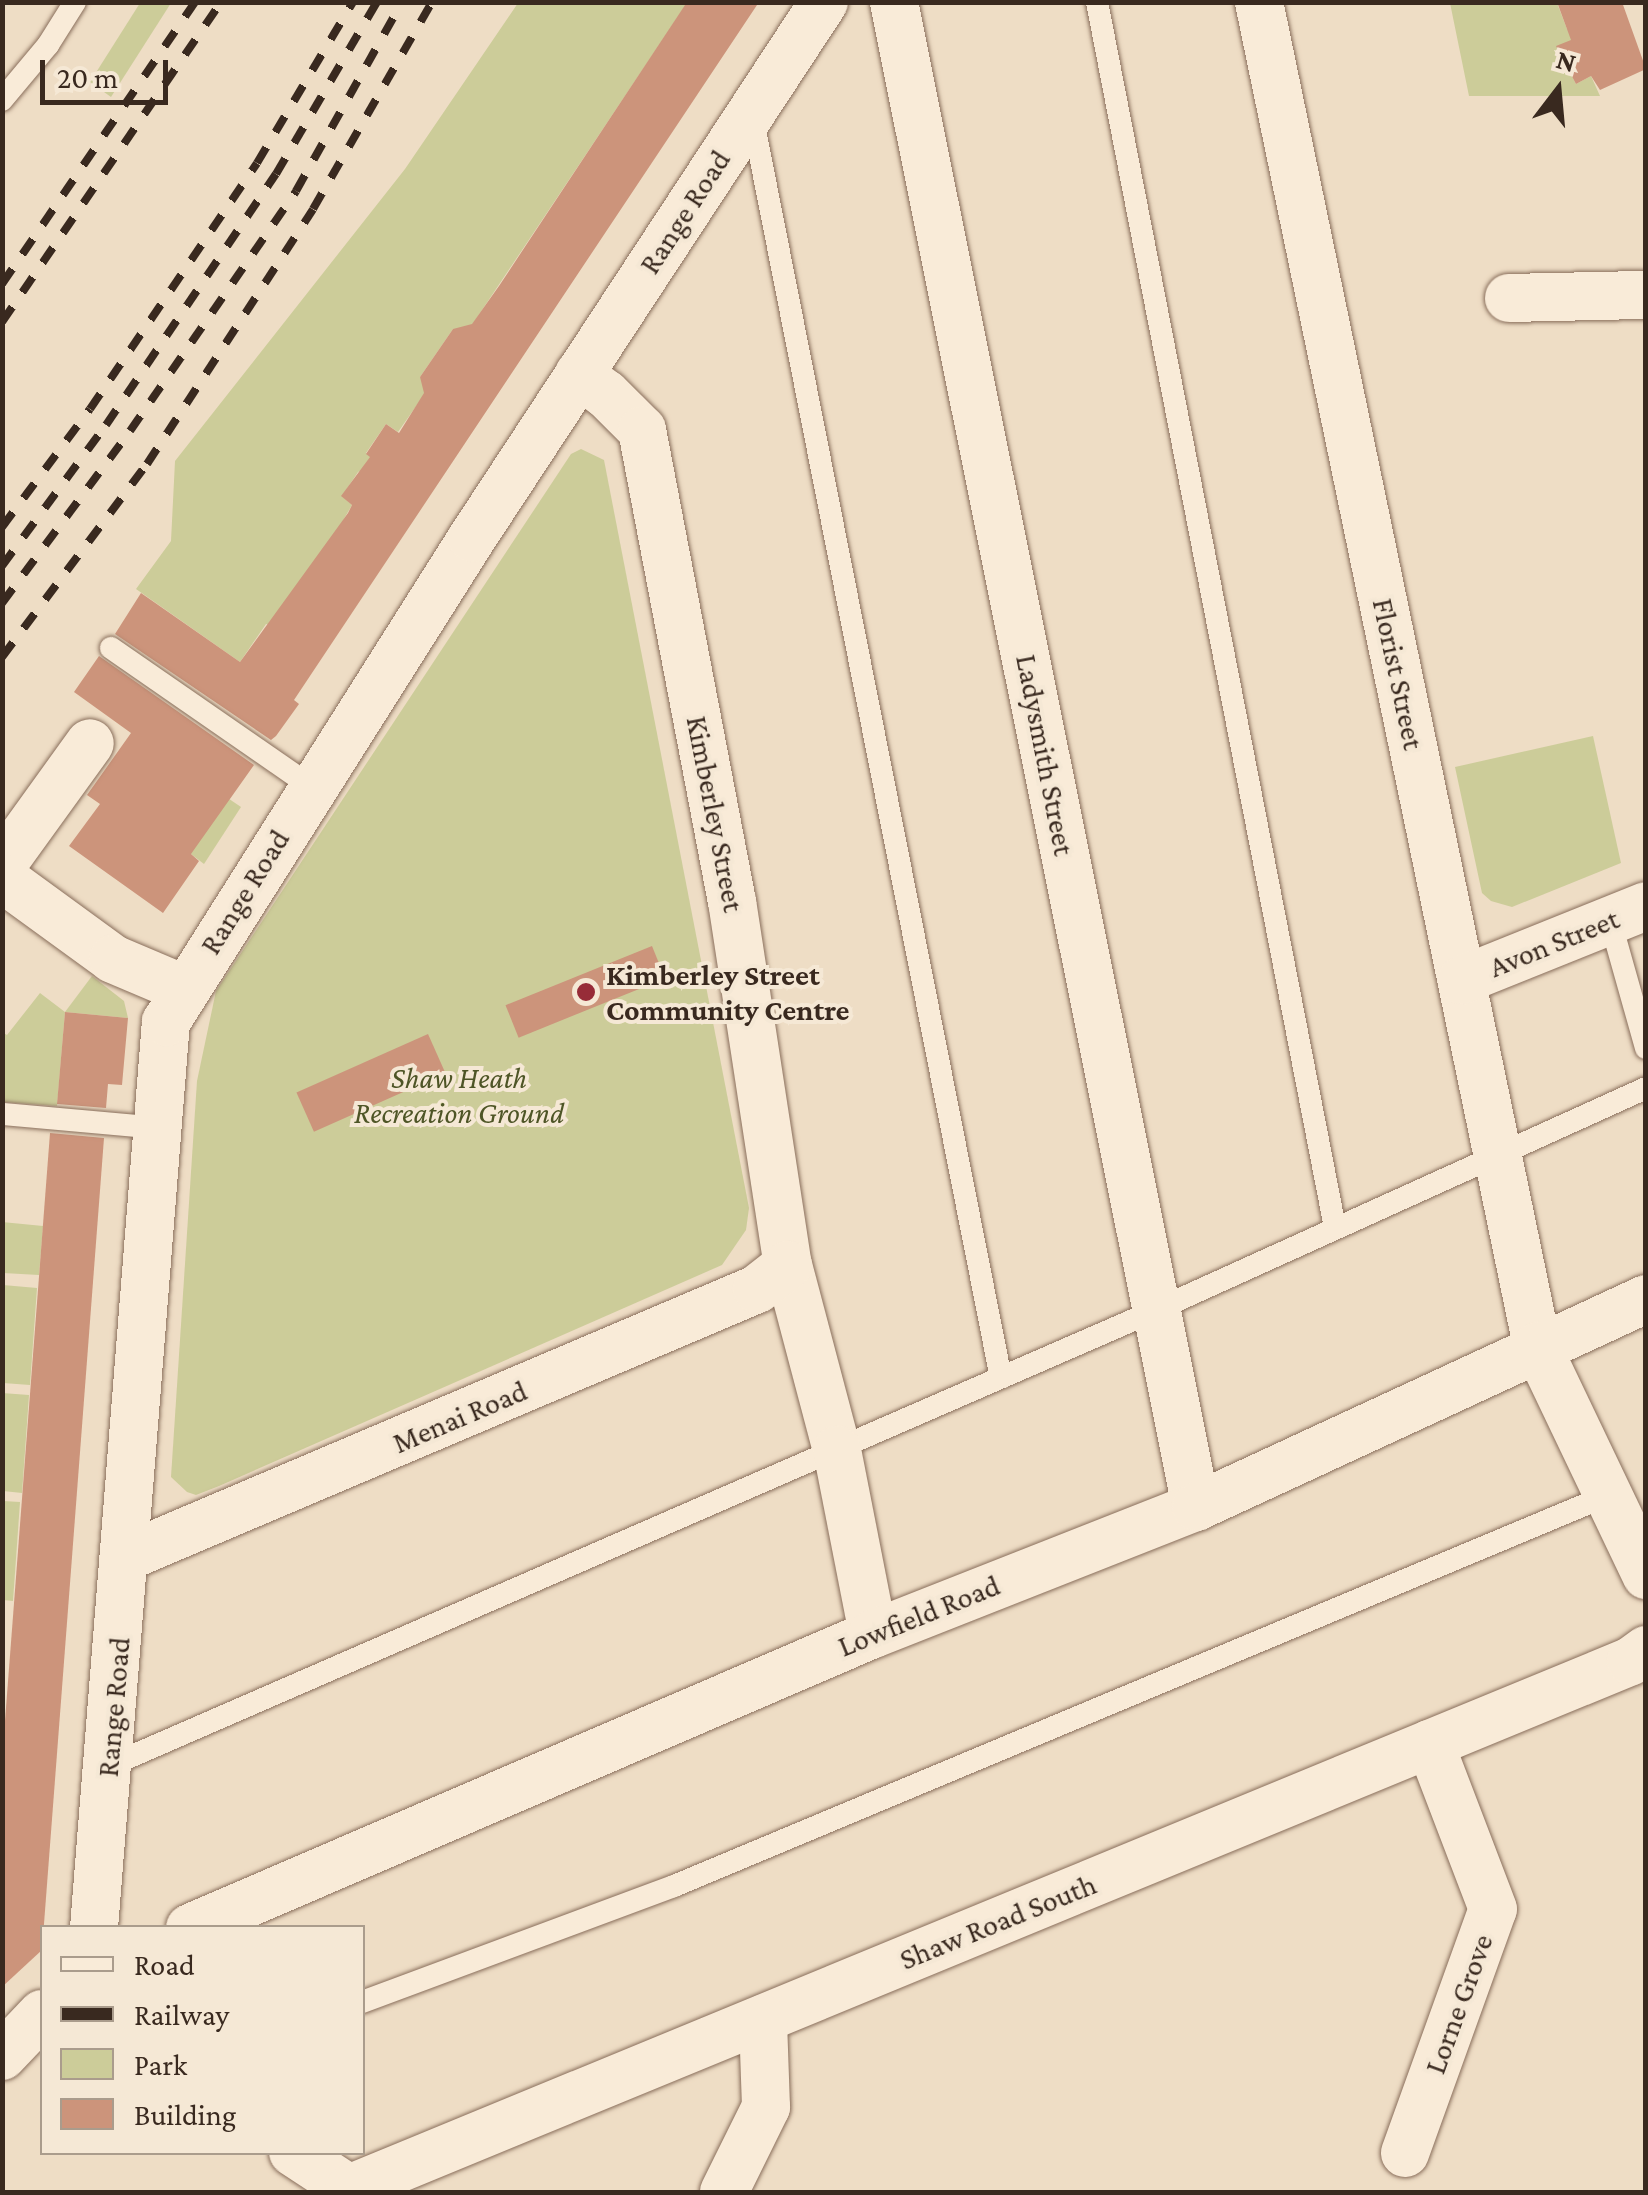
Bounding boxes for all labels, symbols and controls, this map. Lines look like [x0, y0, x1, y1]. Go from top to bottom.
scale bar [45, 40, 172, 102]
north arrow [1508, 40, 1608, 140]
text: N [1553, 43, 1580, 78]
text: 20 m [57, 61, 118, 94]
street label: Range Road [632, 143, 738, 281]
street label: Florist Street [1364, 595, 1432, 753]
street label: Ladysmith Street [1008, 651, 1082, 859]
street label: Kimberley Street [678, 713, 752, 915]
street label: Range Road [193, 823, 297, 961]
street label: Avon Street [1484, 901, 1624, 985]
place label: Kimberley Street Community Centre [606, 957, 850, 1028]
marker: Kimberley Street Community Centre [575, 981, 597, 1003]
park label: Shaw Heath Recreation Ground [354, 1060, 564, 1130]
street label: Menai Road [387, 1373, 533, 1461]
street label: Lowfield Road [833, 1567, 1005, 1665]
street label: Range Road [90, 1636, 138, 1778]
street label: Shaw Road South [894, 1866, 1102, 1978]
legend [40, 1925, 365, 2155]
street label: Lorne Grove [1417, 1929, 1501, 2079]
text: Road [134, 1948, 195, 1981]
text: Railway [134, 1998, 229, 2031]
text: Park [134, 2048, 187, 2081]
text: Building [134, 2098, 236, 2131]

